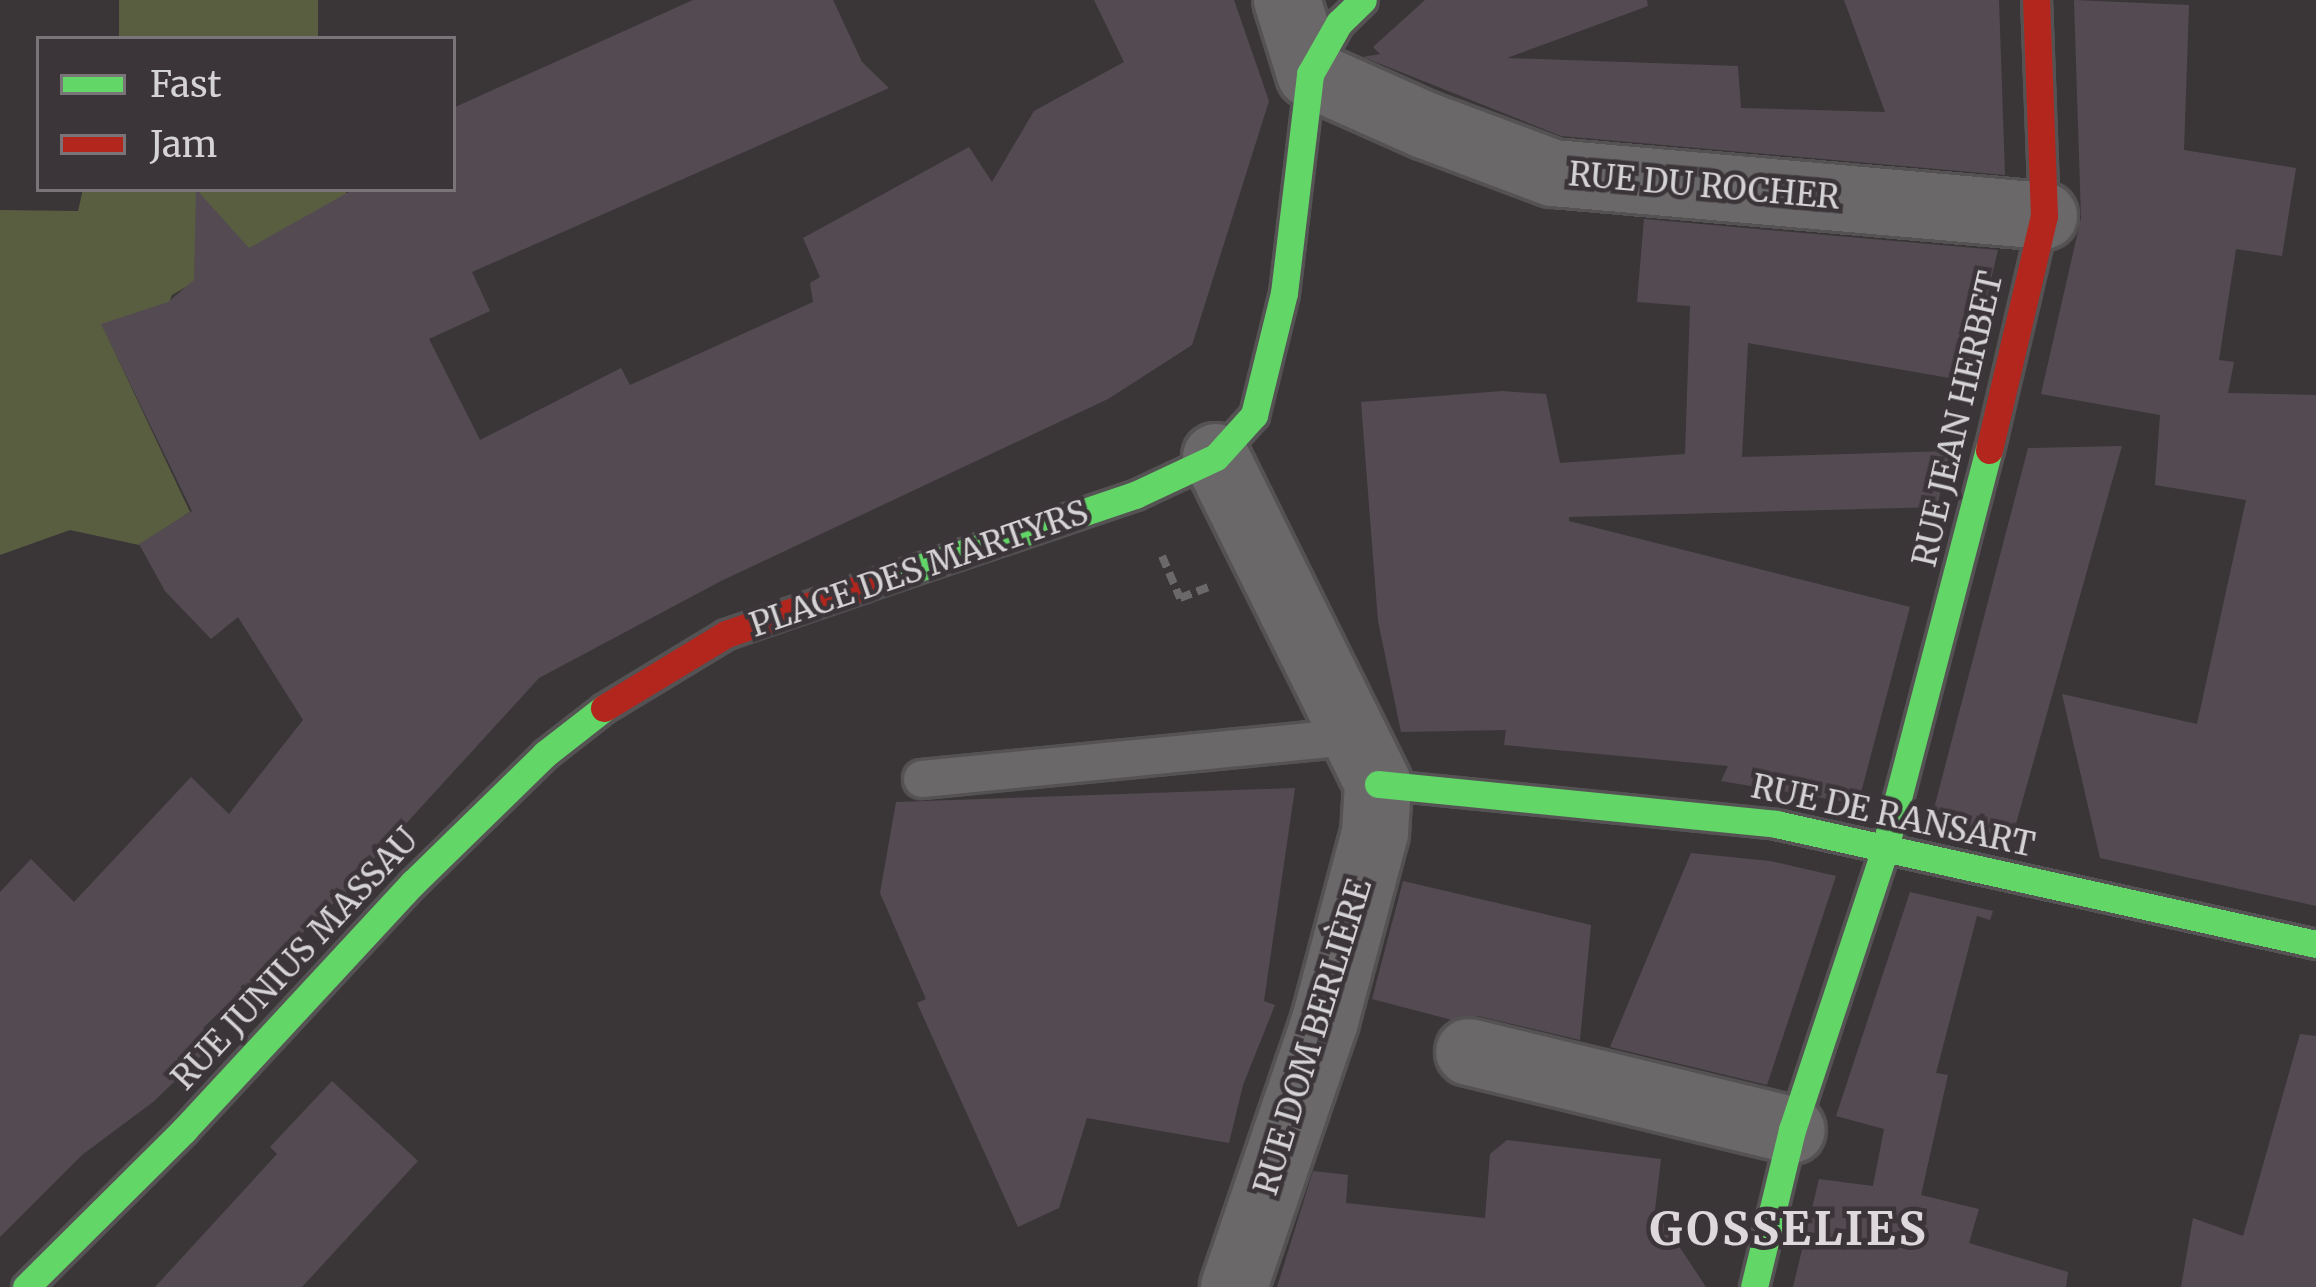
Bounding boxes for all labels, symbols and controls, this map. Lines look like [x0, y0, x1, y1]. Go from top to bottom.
legend [36, 36, 456, 192]
text: Fast [150, 62, 222, 107]
text: Jam [150, 122, 217, 167]
street label: RUE DU ROCHER [1567, 154, 1841, 218]
street label: RUE JEAN HERBET [1905, 268, 2011, 570]
street label: PLACE DES MARTYRS [745, 492, 1093, 646]
street label: RUE DE RANSART [1748, 767, 2038, 865]
street label: RUE JUNIUS MASSAU [164, 820, 426, 1098]
street label: RUE DOM BERLIÈRE [1246, 874, 1380, 1200]
district label: GOSSELIES [1649, 1203, 1929, 1257]

